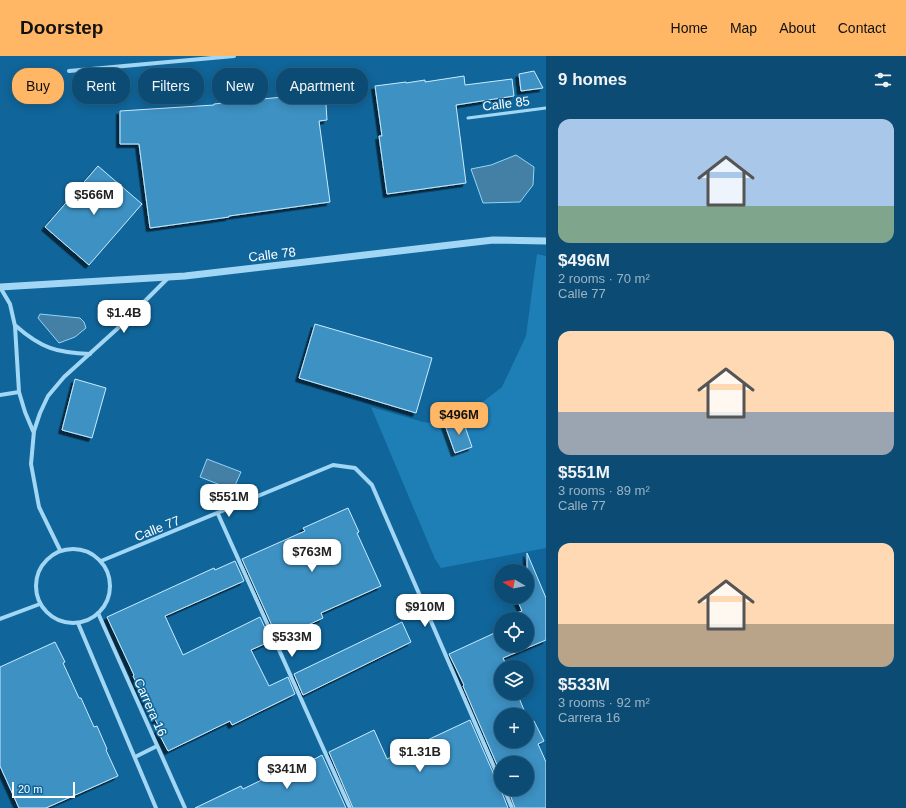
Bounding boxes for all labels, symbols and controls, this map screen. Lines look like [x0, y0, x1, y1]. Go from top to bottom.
text: Doorstep [20, 17, 103, 38]
text: Home [671, 20, 708, 36]
text: Map [730, 20, 757, 36]
text: About [779, 20, 816, 36]
text: Contact [838, 20, 886, 36]
chip: Buy [12, 68, 64, 104]
chip: Rent [72, 68, 130, 104]
chip: Filters [138, 68, 204, 104]
chip: New [212, 68, 268, 104]
chip: Apartment [276, 68, 368, 104]
icon: filters [872, 69, 894, 91]
text: 9 homes [558, 70, 627, 89]
street label: Calle 85 [481, 93, 531, 114]
icon: home [690, 145, 762, 217]
pin: $566M [66, 182, 122, 216]
text: $566M [74, 187, 114, 202]
street label: Calle 78 [247, 244, 297, 265]
text: $496M [558, 251, 610, 270]
text: 2 rooms · 70 m² [558, 271, 650, 286]
text: Calle 77 [558, 286, 606, 301]
pin: $1.4B [96, 300, 152, 334]
text: $1.4B [107, 305, 141, 320]
icon: home [690, 357, 762, 429]
pin: $496M [431, 402, 487, 436]
text: $496M [439, 407, 479, 422]
text: $551M [558, 463, 610, 482]
text: 3 rooms · 89 m² [558, 483, 650, 498]
pin: $551M [201, 484, 257, 518]
text: $551M [209, 489, 249, 504]
text: Calle 77 [558, 498, 606, 513]
street label: Calle 77 [132, 513, 182, 544]
pin: $763M [284, 539, 340, 573]
text: $763M [292, 544, 332, 559]
north arrow [494, 564, 534, 604]
map controls [494, 564, 534, 796]
icon: home [690, 569, 762, 641]
pin: $910M [397, 594, 453, 628]
text: $910M [405, 599, 445, 614]
button: locate [494, 612, 534, 652]
pin: $533M [264, 624, 320, 658]
text: $533M [272, 629, 312, 644]
button: layers [494, 660, 534, 700]
text: $533M [558, 675, 610, 694]
street label: Carrera 16 [131, 676, 170, 739]
text: 3 rooms · 92 m² [558, 695, 650, 710]
button: + [494, 708, 534, 748]
text: Carrera 16 [558, 710, 620, 725]
pin: $1.31B [387, 739, 453, 773]
text: $1.31B [399, 744, 441, 759]
pin: $341M [259, 756, 315, 790]
button: − [494, 756, 534, 796]
text: $341M [267, 761, 307, 776]
scale bar [12, 780, 75, 799]
text: 20 m [18, 783, 42, 795]

